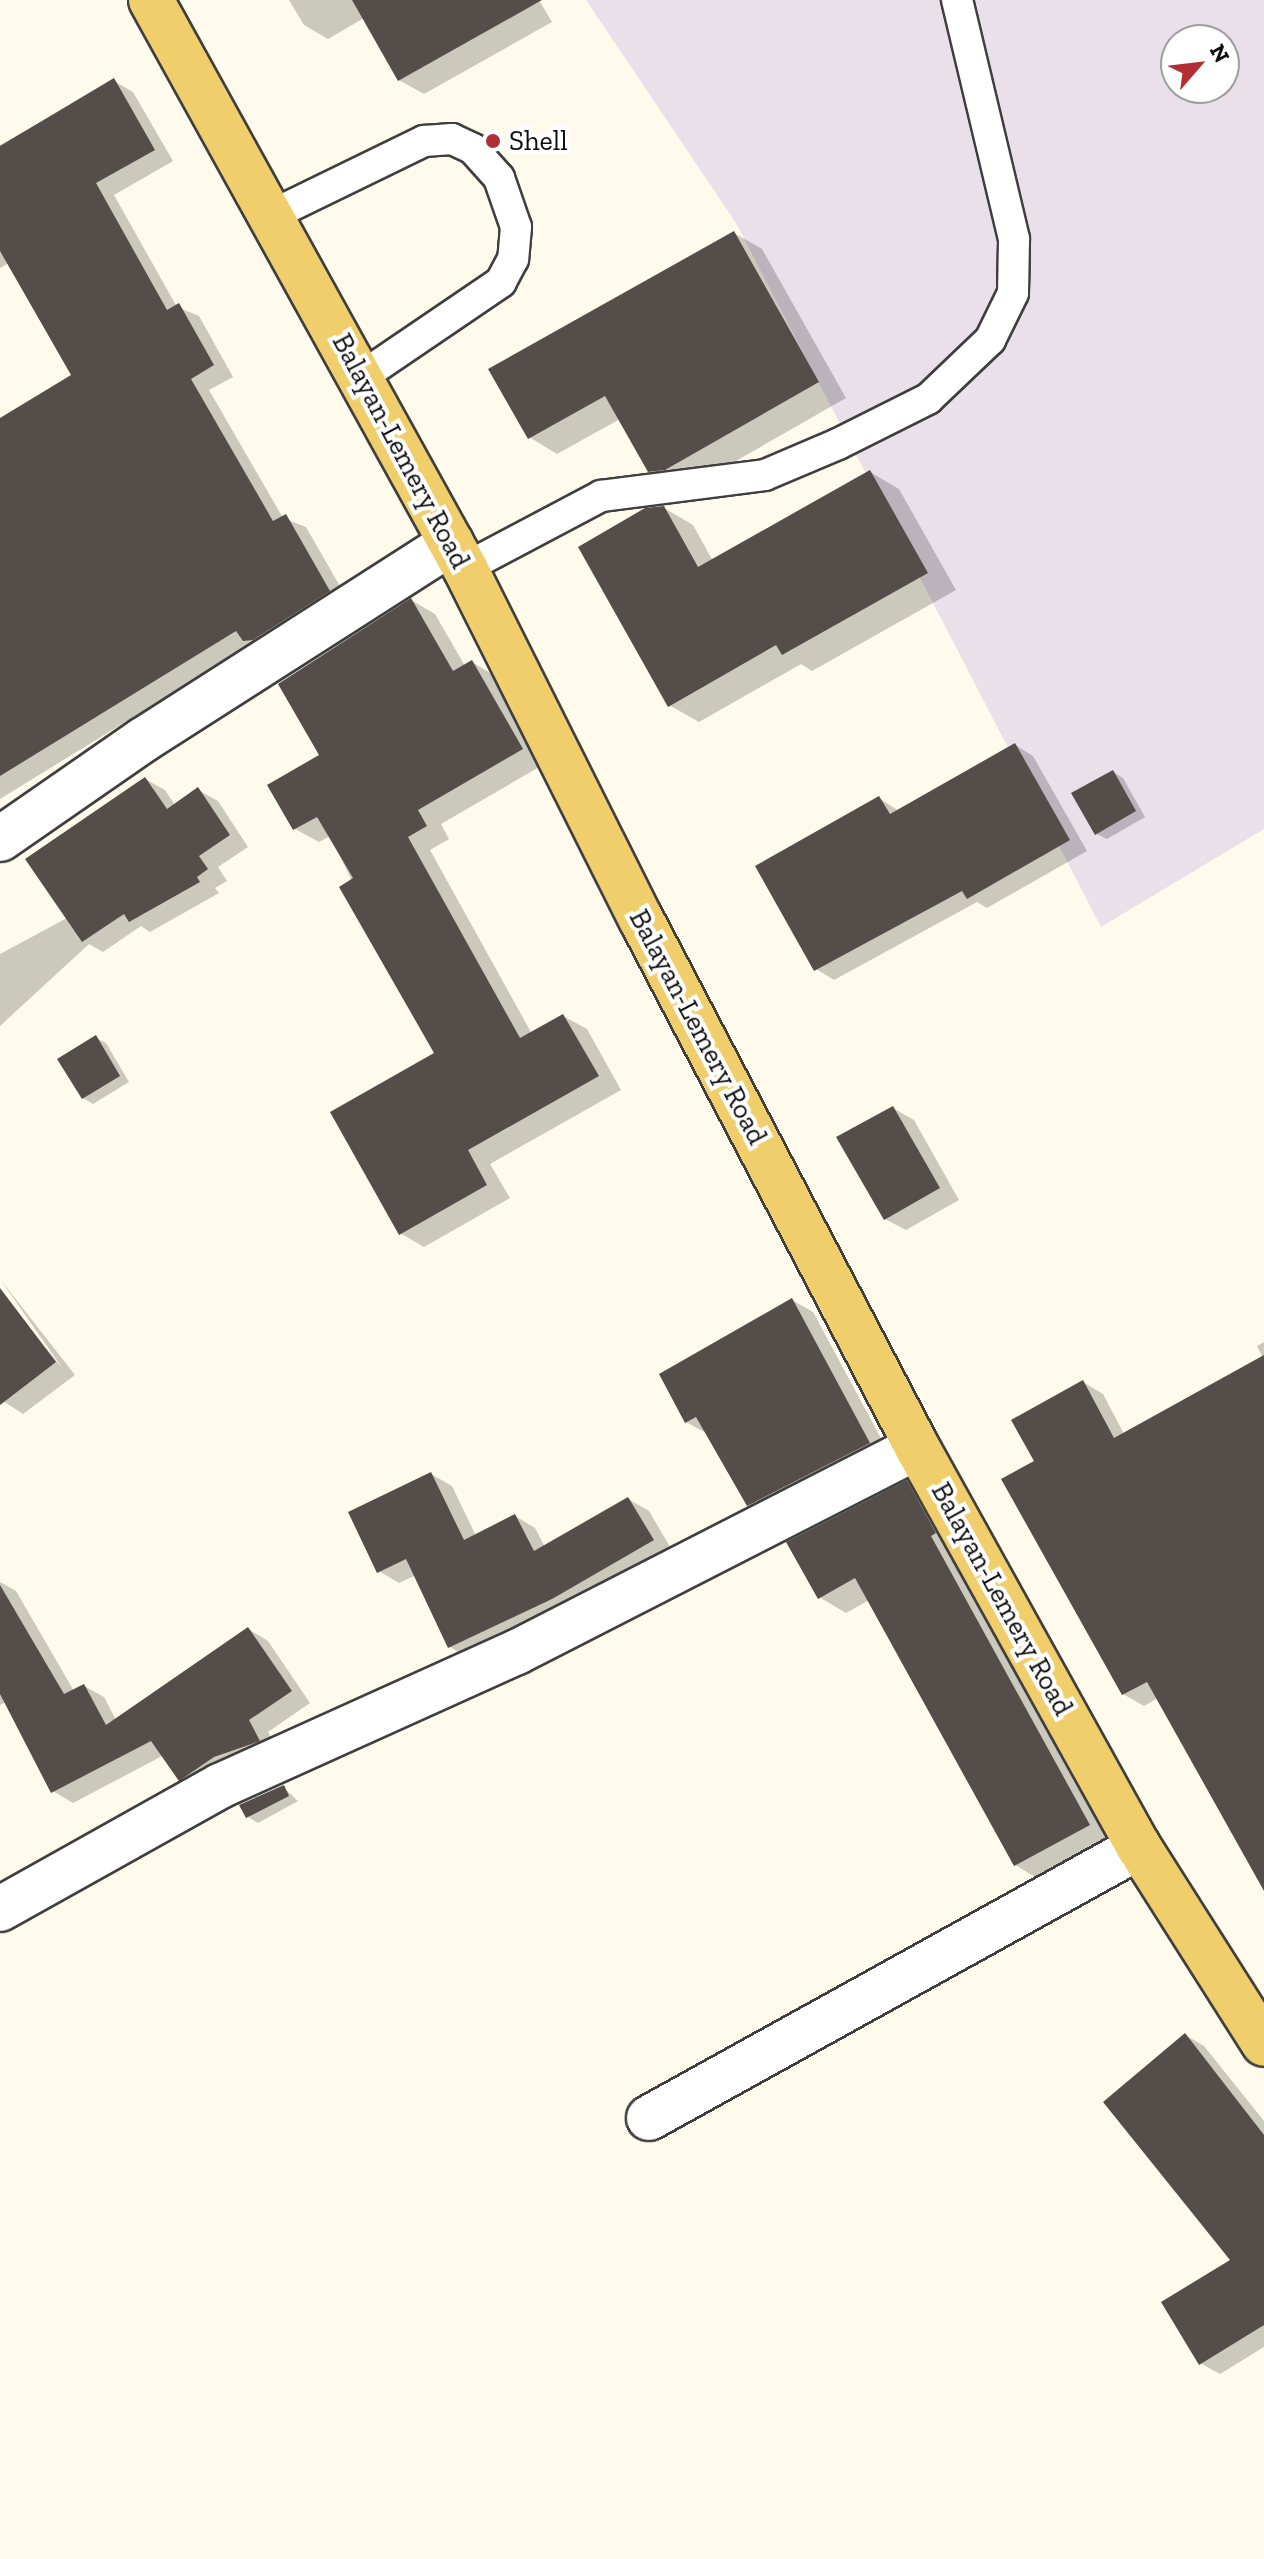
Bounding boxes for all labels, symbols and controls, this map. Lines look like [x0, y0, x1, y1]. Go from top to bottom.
north arrow [1160, 24, 1240, 104]
text: N [1204, 40, 1236, 67]
place label: Shell [509, 124, 568, 158]
marker: Shell [484, 132, 502, 150]
street label: Balayan-Lemery Road [325, 328, 477, 574]
street label: Balayan-Lemery Road [622, 904, 774, 1150]
street label: Balayan-Lemery Road [924, 1476, 1080, 1722]

